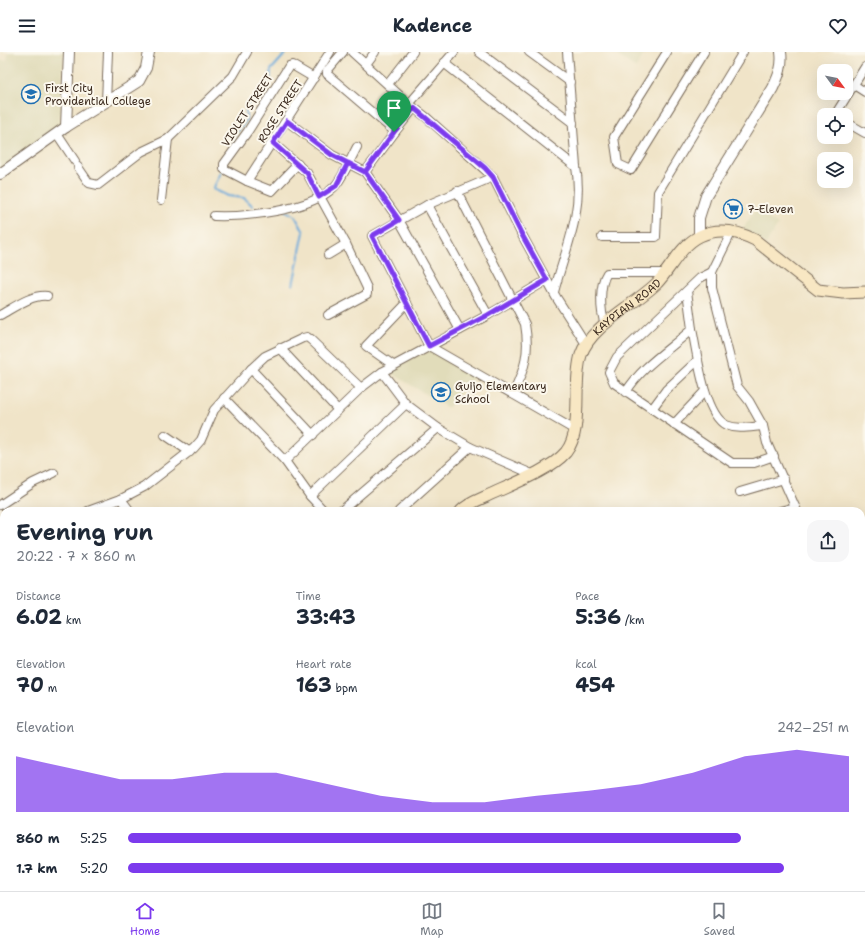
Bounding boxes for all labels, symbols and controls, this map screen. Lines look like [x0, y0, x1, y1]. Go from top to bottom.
text: Kadence [393, 14, 472, 38]
icon: menu [16, 15, 38, 37]
icon: heart [827, 15, 849, 37]
north arrow [817, 64, 853, 100]
map controls [817, 64, 853, 188]
street label: VIOLET STREET [218, 71, 277, 150]
street label: ROSE STREET [254, 77, 307, 146]
place label: First City Providential College [45, 81, 151, 109]
school or university icon: First City Providential College [20, 83, 42, 105]
pin [377, 91, 411, 132]
icon: arrive [383, 97, 405, 119]
button: locate [817, 108, 853, 144]
button: layers [817, 152, 853, 188]
supermarket icon: 7-Eleven [722, 198, 744, 220]
place label: 7-Eleven [747, 202, 794, 217]
street label: KAYPIAN ROAD [590, 276, 665, 339]
place label: Guijo Elementary School [455, 379, 547, 407]
school or university icon: Guijo Elementary School [430, 381, 452, 403]
text: Evening run [16, 518, 153, 547]
button: share [807, 520, 849, 562]
text: 20:22 · 7 × 860 m [16, 548, 136, 565]
text: Distance [16, 589, 61, 604]
text: Time [296, 589, 321, 604]
text: Pace [575, 589, 600, 604]
text: 6.02 [16, 604, 62, 630]
text: 33:43 [296, 604, 356, 630]
text: 5:36 [575, 604, 621, 630]
text: km [62, 613, 81, 628]
text: /km [621, 613, 645, 628]
text: Elevation [16, 657, 65, 672]
text: Heart rate [296, 657, 352, 672]
text: kcal [575, 657, 597, 672]
text: 70 [16, 672, 44, 698]
text: 163 [296, 672, 332, 698]
text: 454 [575, 672, 615, 698]
text: m [44, 681, 57, 696]
text: bpm [332, 681, 358, 696]
text: Elevation [16, 719, 74, 736]
text: 242–251 m [777, 719, 849, 736]
text: 860 m [16, 830, 60, 847]
text: 5:25 [80, 830, 107, 847]
text: 1.7 km [16, 860, 57, 877]
text: 5:20 [80, 860, 108, 877]
tab: Home [130, 900, 160, 939]
tab: Map [420, 900, 444, 939]
tab: Saved [704, 900, 735, 939]

